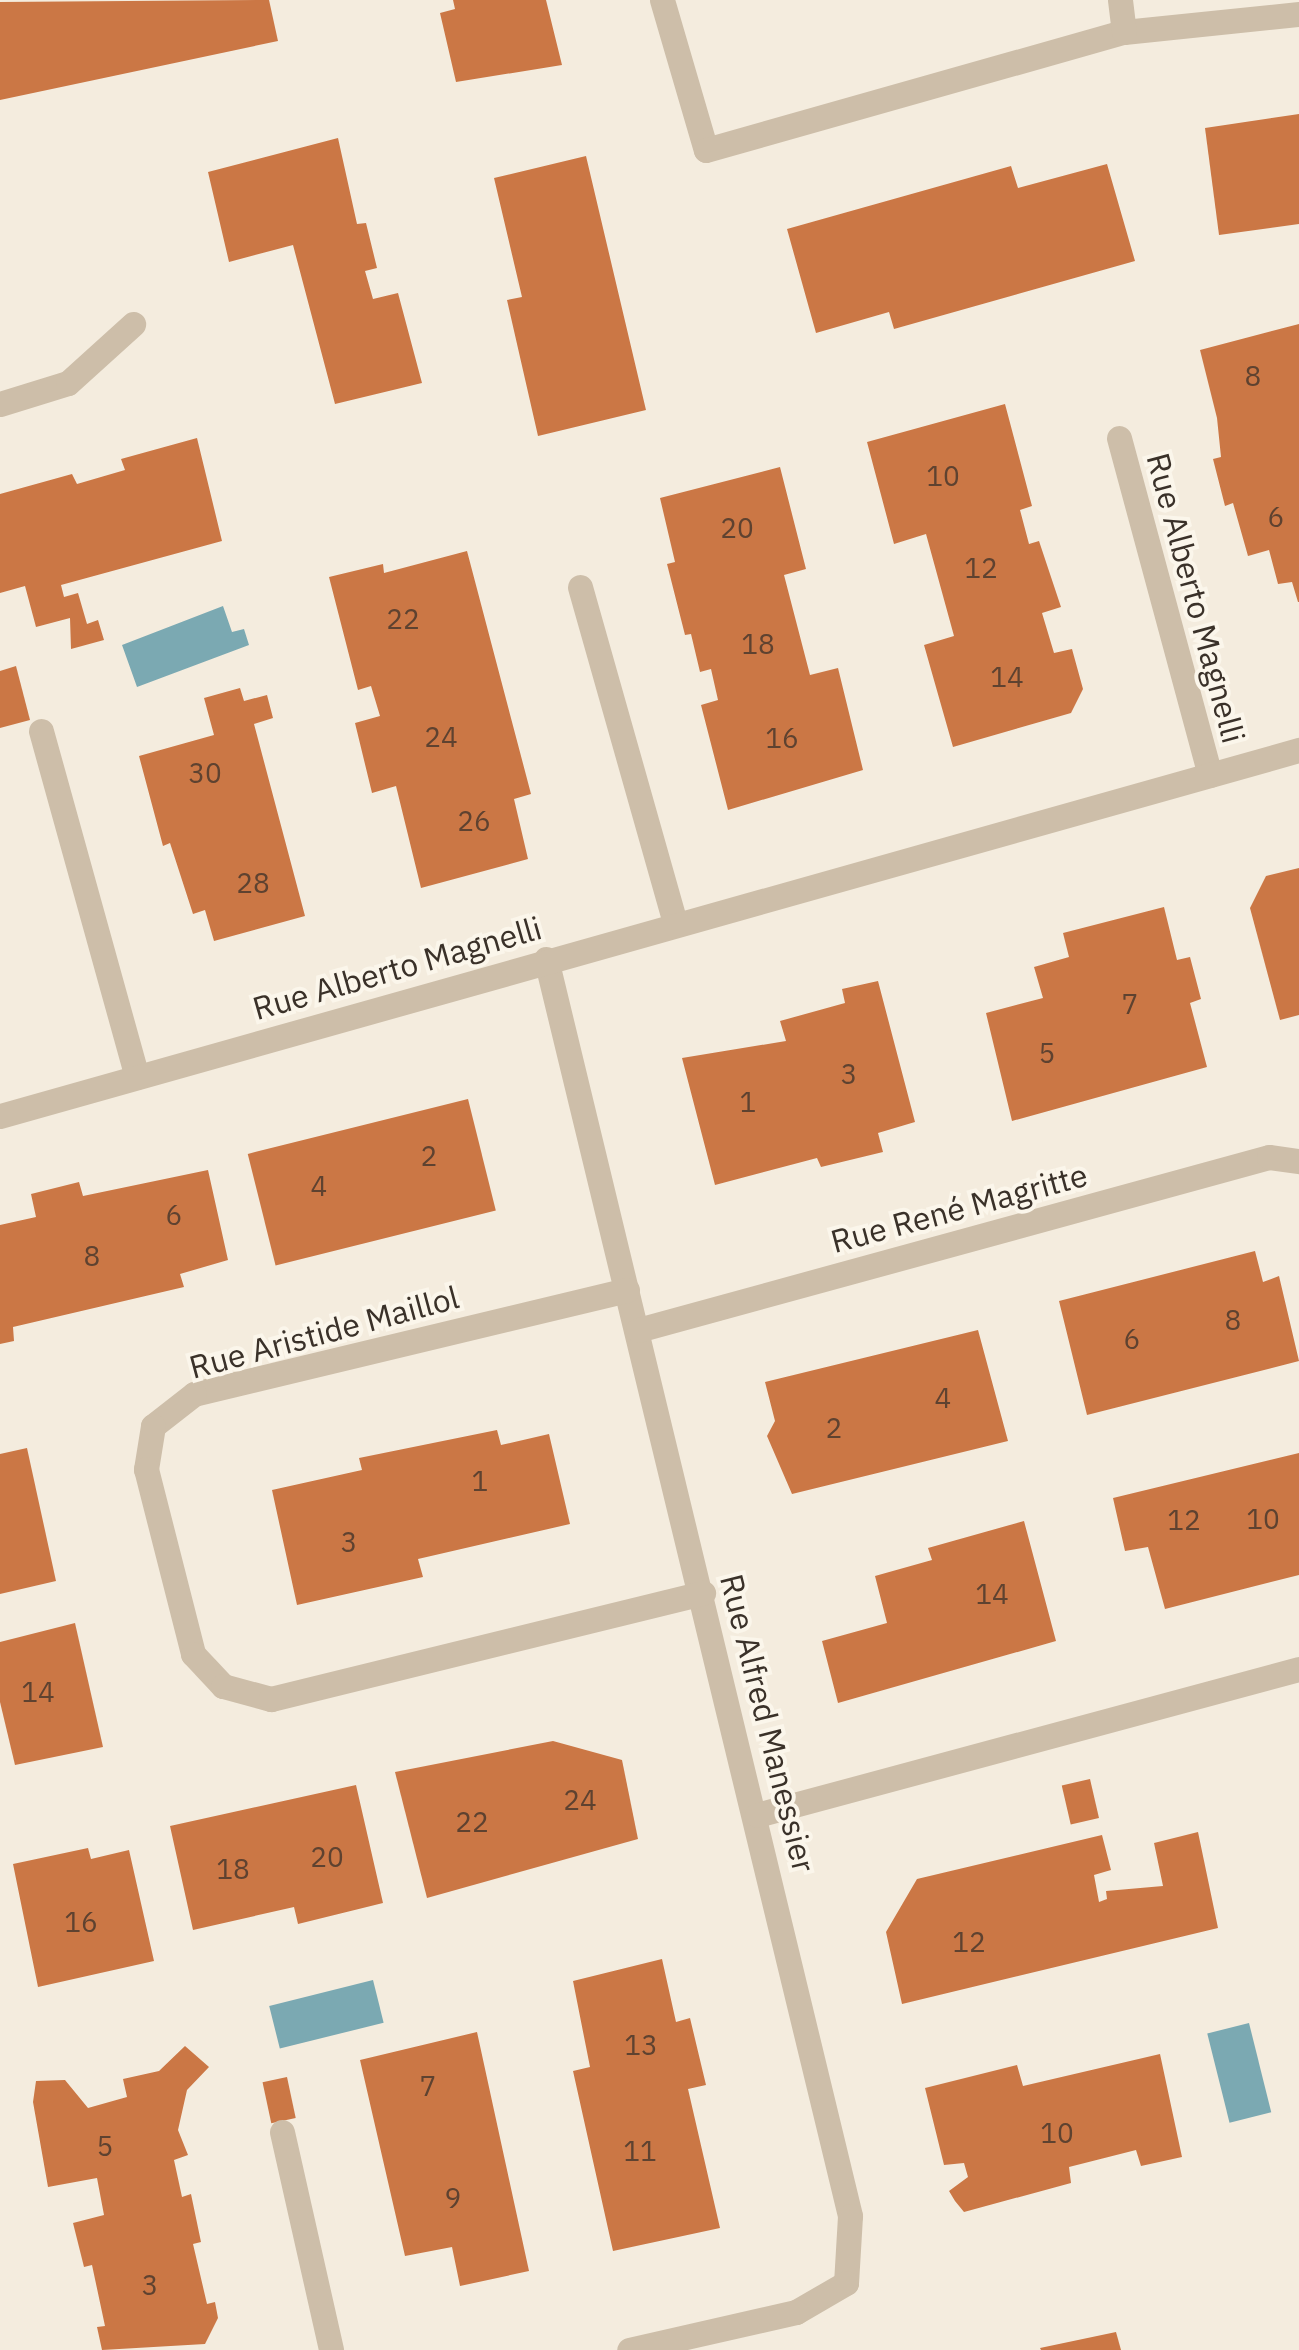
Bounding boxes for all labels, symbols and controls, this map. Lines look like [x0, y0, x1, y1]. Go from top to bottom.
house number: 8 [1245, 359, 1261, 393]
street label: Rue Alberto Magnelli [1139, 449, 1253, 747]
house number: 10 [926, 459, 960, 493]
house number: 6 [1268, 500, 1284, 534]
house number: 20 [720, 511, 754, 545]
house number: 12 [964, 551, 998, 585]
house number: 22 [386, 602, 420, 636]
house number: 18 [741, 627, 775, 661]
house number: 14 [990, 660, 1024, 694]
house number: 24 [424, 720, 458, 754]
house number: 16 [765, 721, 799, 755]
house number: 30 [188, 756, 222, 790]
house number: 26 [457, 804, 491, 838]
house number: 28 [236, 866, 270, 900]
street label: Rue Alberto Magnelli [248, 908, 546, 1028]
house number: 7 [1122, 987, 1138, 1021]
house number: 5 [1039, 1036, 1055, 1070]
house number: 3 [841, 1057, 857, 1091]
house number: 1 [740, 1085, 756, 1119]
house number: 2 [421, 1139, 437, 1173]
street label: Rue René Magritte [827, 1155, 1091, 1261]
house number: 4 [311, 1169, 327, 1203]
house number: 6 [166, 1198, 182, 1232]
house number: 8 [84, 1239, 100, 1273]
street label: Rue Aristide Maillol [185, 1278, 463, 1386]
house number: 8 [1225, 1303, 1241, 1337]
house number: 6 [1124, 1322, 1140, 1356]
house number: 4 [935, 1381, 951, 1415]
house number: 2 [826, 1411, 842, 1445]
house number: 1 [472, 1464, 488, 1498]
house number: 10 [1246, 1502, 1280, 1536]
house number: 12 [1167, 1503, 1201, 1537]
house number: 3 [341, 1525, 357, 1559]
street label: Rue Alfred Manessier [712, 1570, 824, 1876]
house number: 14 [975, 1577, 1009, 1611]
house number: 14 [21, 1675, 55, 1709]
house number: 24 [563, 1783, 597, 1817]
house number: 22 [455, 1805, 489, 1839]
house number: 20 [310, 1840, 344, 1874]
house number: 18 [216, 1852, 250, 1886]
house number: 16 [64, 1905, 98, 1939]
house number: 12 [952, 1925, 986, 1959]
house number: 13 [624, 2028, 658, 2062]
house number: 7 [420, 2069, 436, 2103]
house number: 10 [1040, 2116, 1074, 2150]
house number: 5 [97, 2129, 113, 2163]
house number: 11 [623, 2134, 657, 2168]
house number: 9 [445, 2181, 461, 2215]
house number: 3 [142, 2268, 158, 2302]

